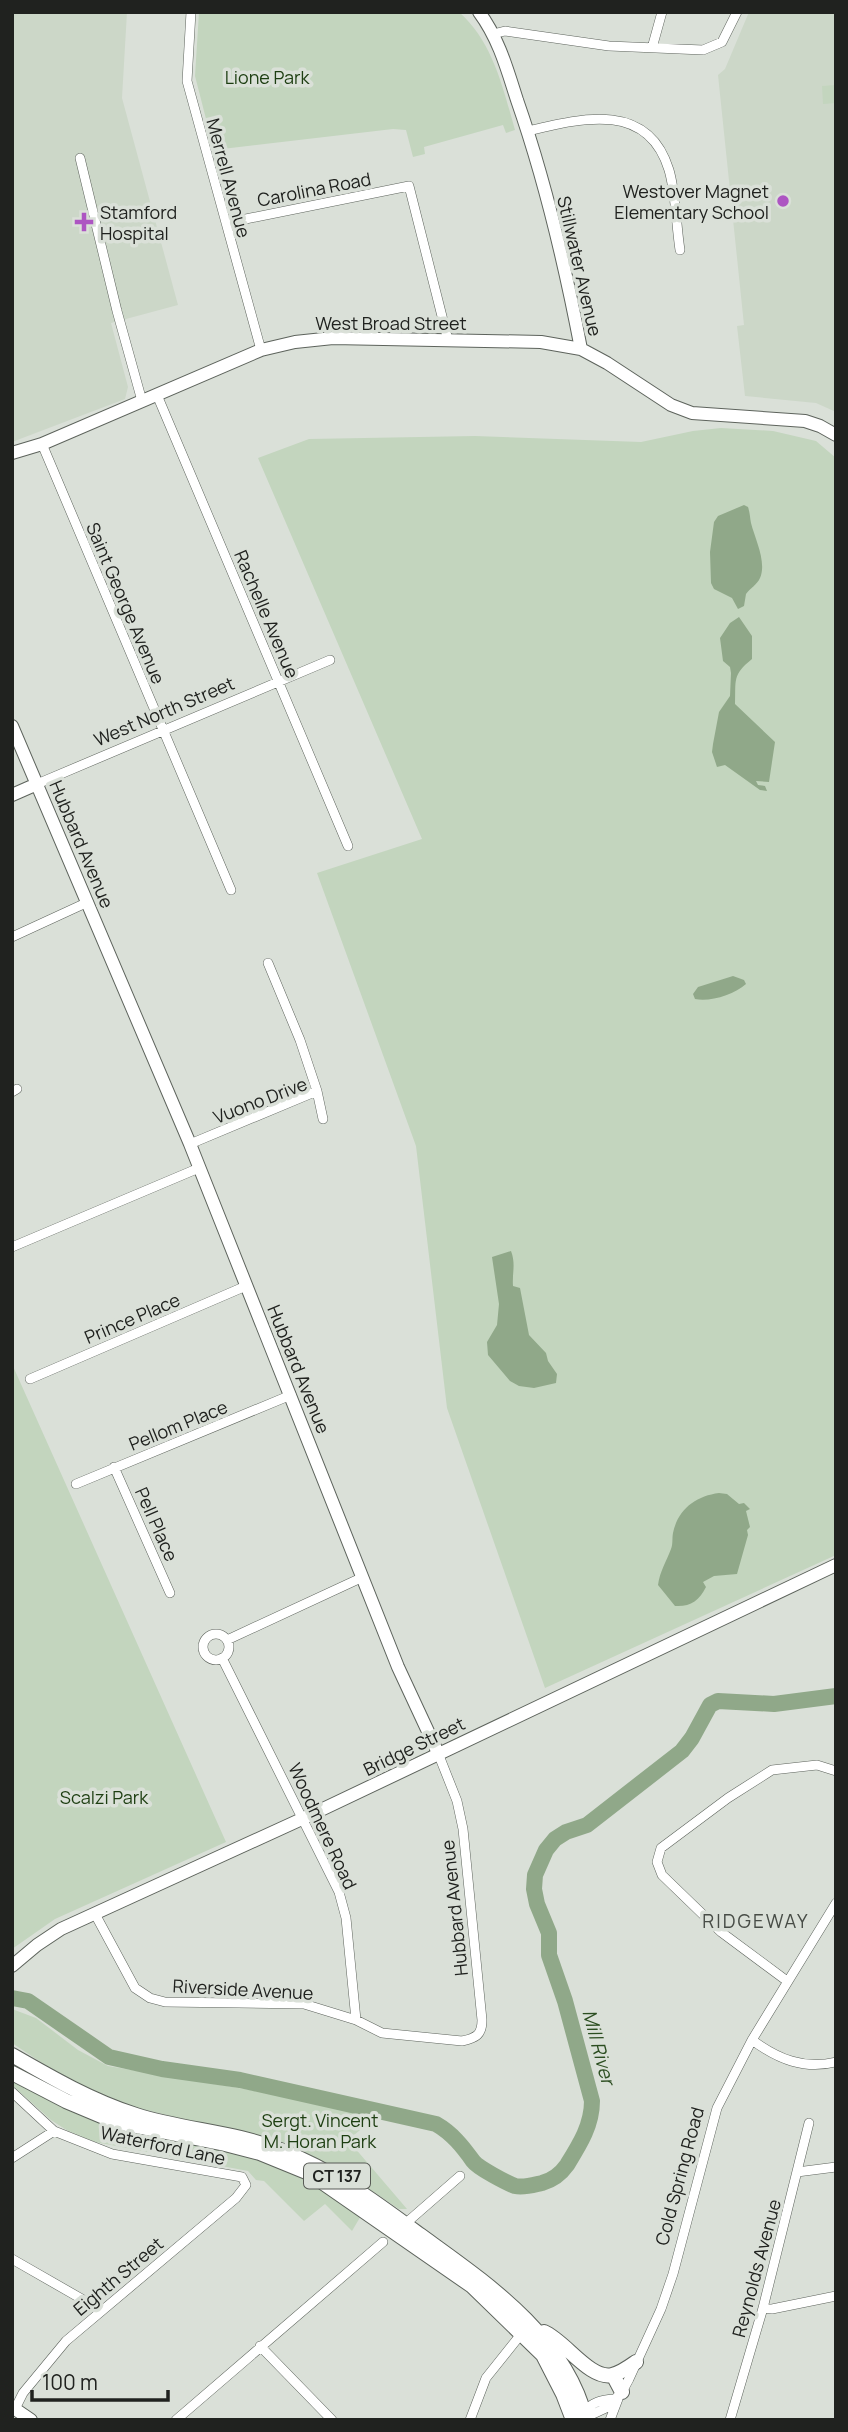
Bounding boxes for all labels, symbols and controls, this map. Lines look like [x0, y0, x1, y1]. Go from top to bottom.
park label: Lione Park [225, 65, 310, 89]
street label: Merrell Avenue [202, 116, 256, 240]
street label: Carolina Road [255, 166, 373, 212]
place label: Westover Magnet Elementary School [614, 179, 769, 224]
street label: Stillwater Avenue [552, 193, 608, 339]
marker: Westover Magnet Elementary School [775, 193, 791, 209]
place label: Stamford Hospital [100, 200, 177, 245]
marker: Stamford Hospital [74, 212, 94, 232]
street label: West Broad Street [315, 311, 467, 335]
street label: Saint George Avenue [81, 519, 171, 687]
street label: Rachelle Avenue [229, 546, 305, 682]
street label: West North Street [90, 671, 238, 751]
street label: Hubbard Avenue [44, 776, 120, 912]
street label: Vuono Drive [210, 1071, 310, 1129]
street label: Prince Place [81, 1287, 183, 1349]
street label: Hubbard Avenue [262, 1301, 336, 1437]
street label: Pellom Place [125, 1394, 231, 1456]
street label: Pell Place [130, 1483, 184, 1565]
street label: Bridge Street [359, 1711, 469, 1781]
street label: Woodmere Road [283, 1759, 363, 1893]
park label: Scalzi Park [60, 1785, 149, 1809]
street label: Hubbard Avenue [435, 1839, 473, 1977]
district label: RIDGEWAY [702, 1908, 810, 1934]
street label: Riverside Avenue [172, 1973, 314, 2005]
water label: Mill River [577, 2007, 622, 2089]
street label: Cold Spring Road [649, 2104, 709, 2248]
park label: Sergt. Vincent M. Horan Park [262, 2108, 378, 2153]
street label: Waterford Lane [98, 2120, 228, 2170]
road number: CT 137 [304, 2164, 370, 2188]
street label: Reynolds Avenue [726, 2196, 786, 2340]
street label: Eighth Street [68, 2231, 168, 2321]
scale bar [32, 2358, 168, 2402]
text: 100 m [42, 2368, 98, 2396]

